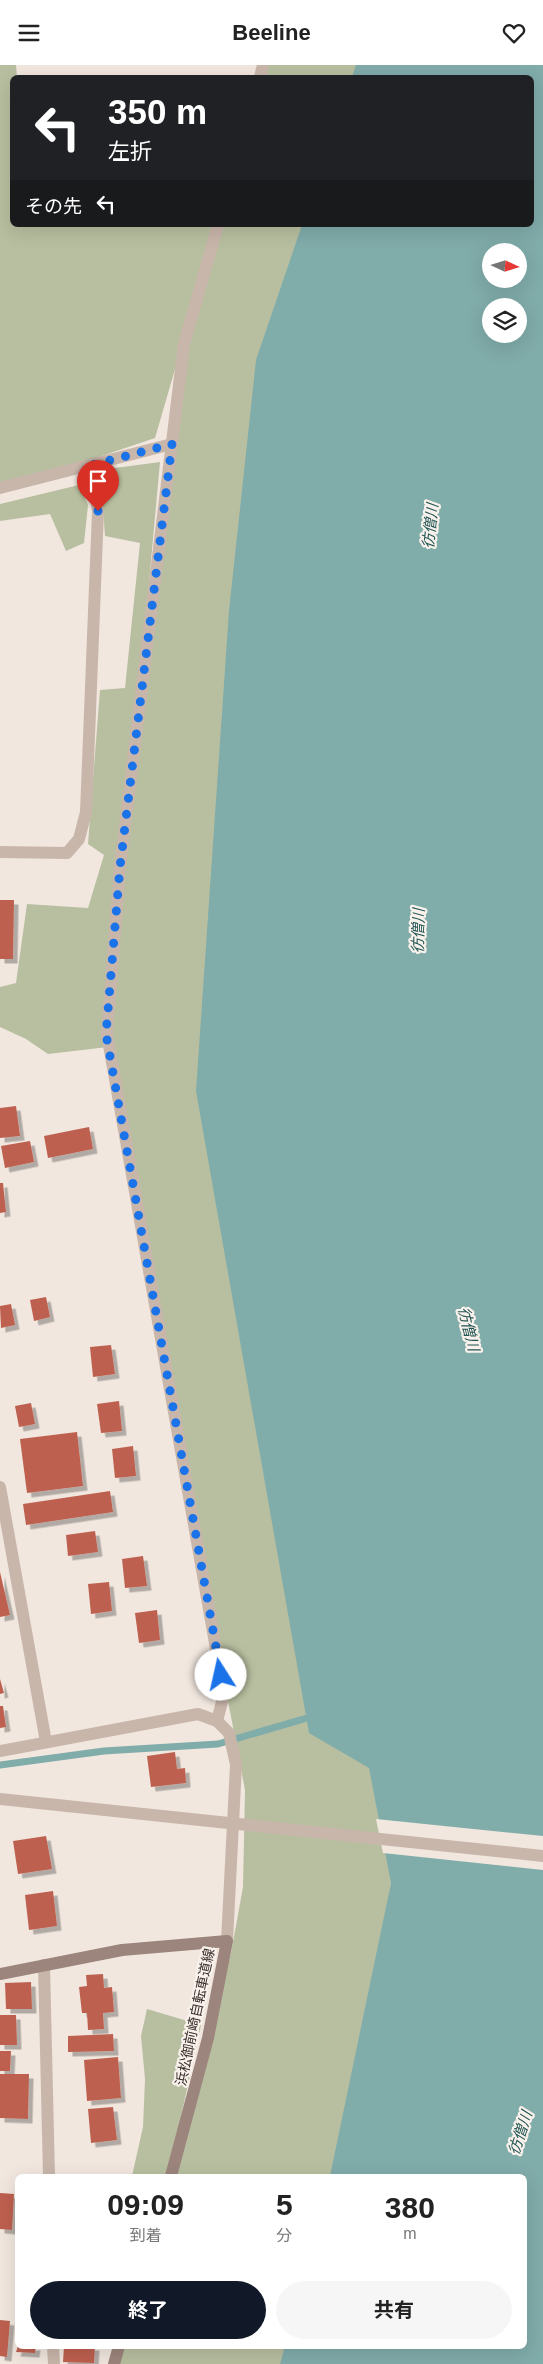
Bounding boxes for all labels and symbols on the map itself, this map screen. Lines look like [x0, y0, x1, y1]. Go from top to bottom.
north arrow [482, 243, 528, 287]
pin [77, 460, 119, 511]
water label: 彷僧川 [419, 501, 441, 549]
water label: 彷僧川 [409, 906, 427, 954]
water label: 彷僧川 [455, 1305, 483, 1355]
position arrow [194, 1648, 246, 1700]
street label: 浜松御前崎自転車道線 [173, 1947, 217, 2087]
water label: 彷僧川 [505, 2107, 536, 2157]

